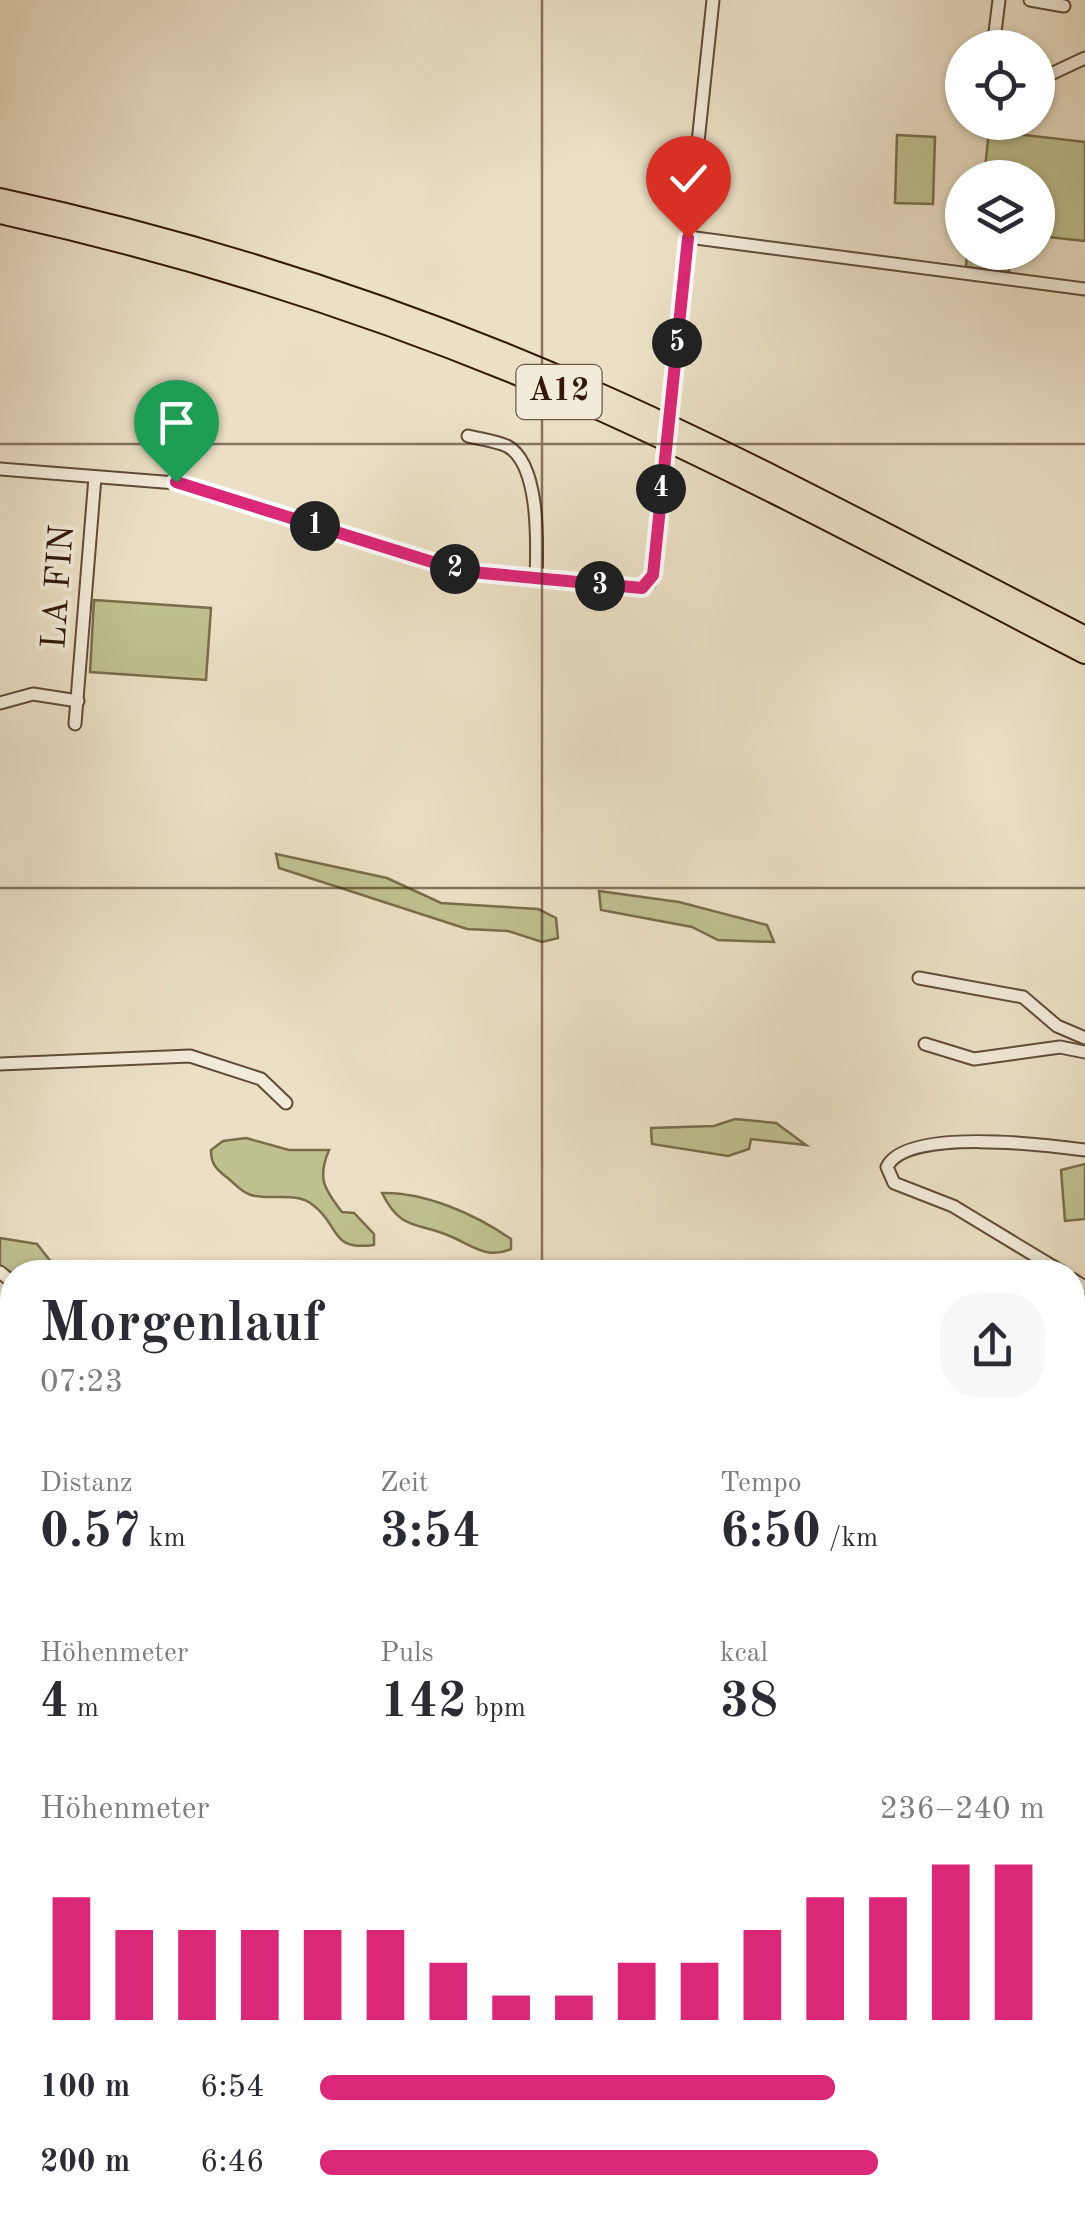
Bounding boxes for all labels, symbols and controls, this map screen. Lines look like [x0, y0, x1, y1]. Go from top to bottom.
map controls [945, 30, 1055, 270]
button: locate [945, 30, 1055, 140]
pin [646, 136, 731, 239]
icon: check [661, 151, 716, 206]
button: layers [945, 160, 1055, 270]
pin: 5 [652, 318, 702, 368]
text: 5 [669, 329, 685, 357]
road number: A12 [516, 365, 602, 419]
pin [134, 380, 219, 483]
icon: arrive [149, 395, 204, 450]
pin: 4 [636, 464, 686, 514]
text: 4 [653, 475, 669, 503]
pin: 1 [290, 501, 340, 551]
text: 1 [307, 512, 323, 540]
street label: LA FIN [37, 524, 81, 650]
pin: 2 [430, 544, 480, 594]
text: 2 [447, 555, 463, 583]
pin: 3 [575, 561, 625, 611]
text: 3 [592, 572, 608, 600]
button: share [940, 1293, 1045, 1398]
text: Morgenlauf [40, 1298, 322, 1353]
text: 07:23 [40, 1367, 123, 1399]
text: Distanz [40, 1470, 133, 1498]
text: Zeit [380, 1470, 429, 1498]
text: Tempo [720, 1470, 802, 1498]
text: 0.57 [40, 1508, 141, 1558]
text: 3:54 [380, 1508, 481, 1558]
text: 6:50 [720, 1508, 821, 1558]
text: km [141, 1525, 186, 1553]
text: /km [821, 1525, 878, 1553]
text: Höhenmeter [40, 1640, 188, 1668]
text: Puls [380, 1640, 434, 1668]
text: kcal [720, 1640, 768, 1668]
text: 4 [40, 1678, 69, 1728]
text: 142 [380, 1678, 467, 1728]
text: 38 [720, 1678, 778, 1728]
text: m [69, 1695, 99, 1723]
text: bpm [467, 1695, 526, 1723]
text: Höhenmeter [40, 1794, 210, 1826]
text: 236–240 m [879, 1794, 1045, 1826]
text: 100 m [40, 2072, 130, 2104]
text: 6:54 [200, 2072, 265, 2104]
text: 200 m [40, 2147, 130, 2179]
text: 6:46 [200, 2147, 265, 2179]

